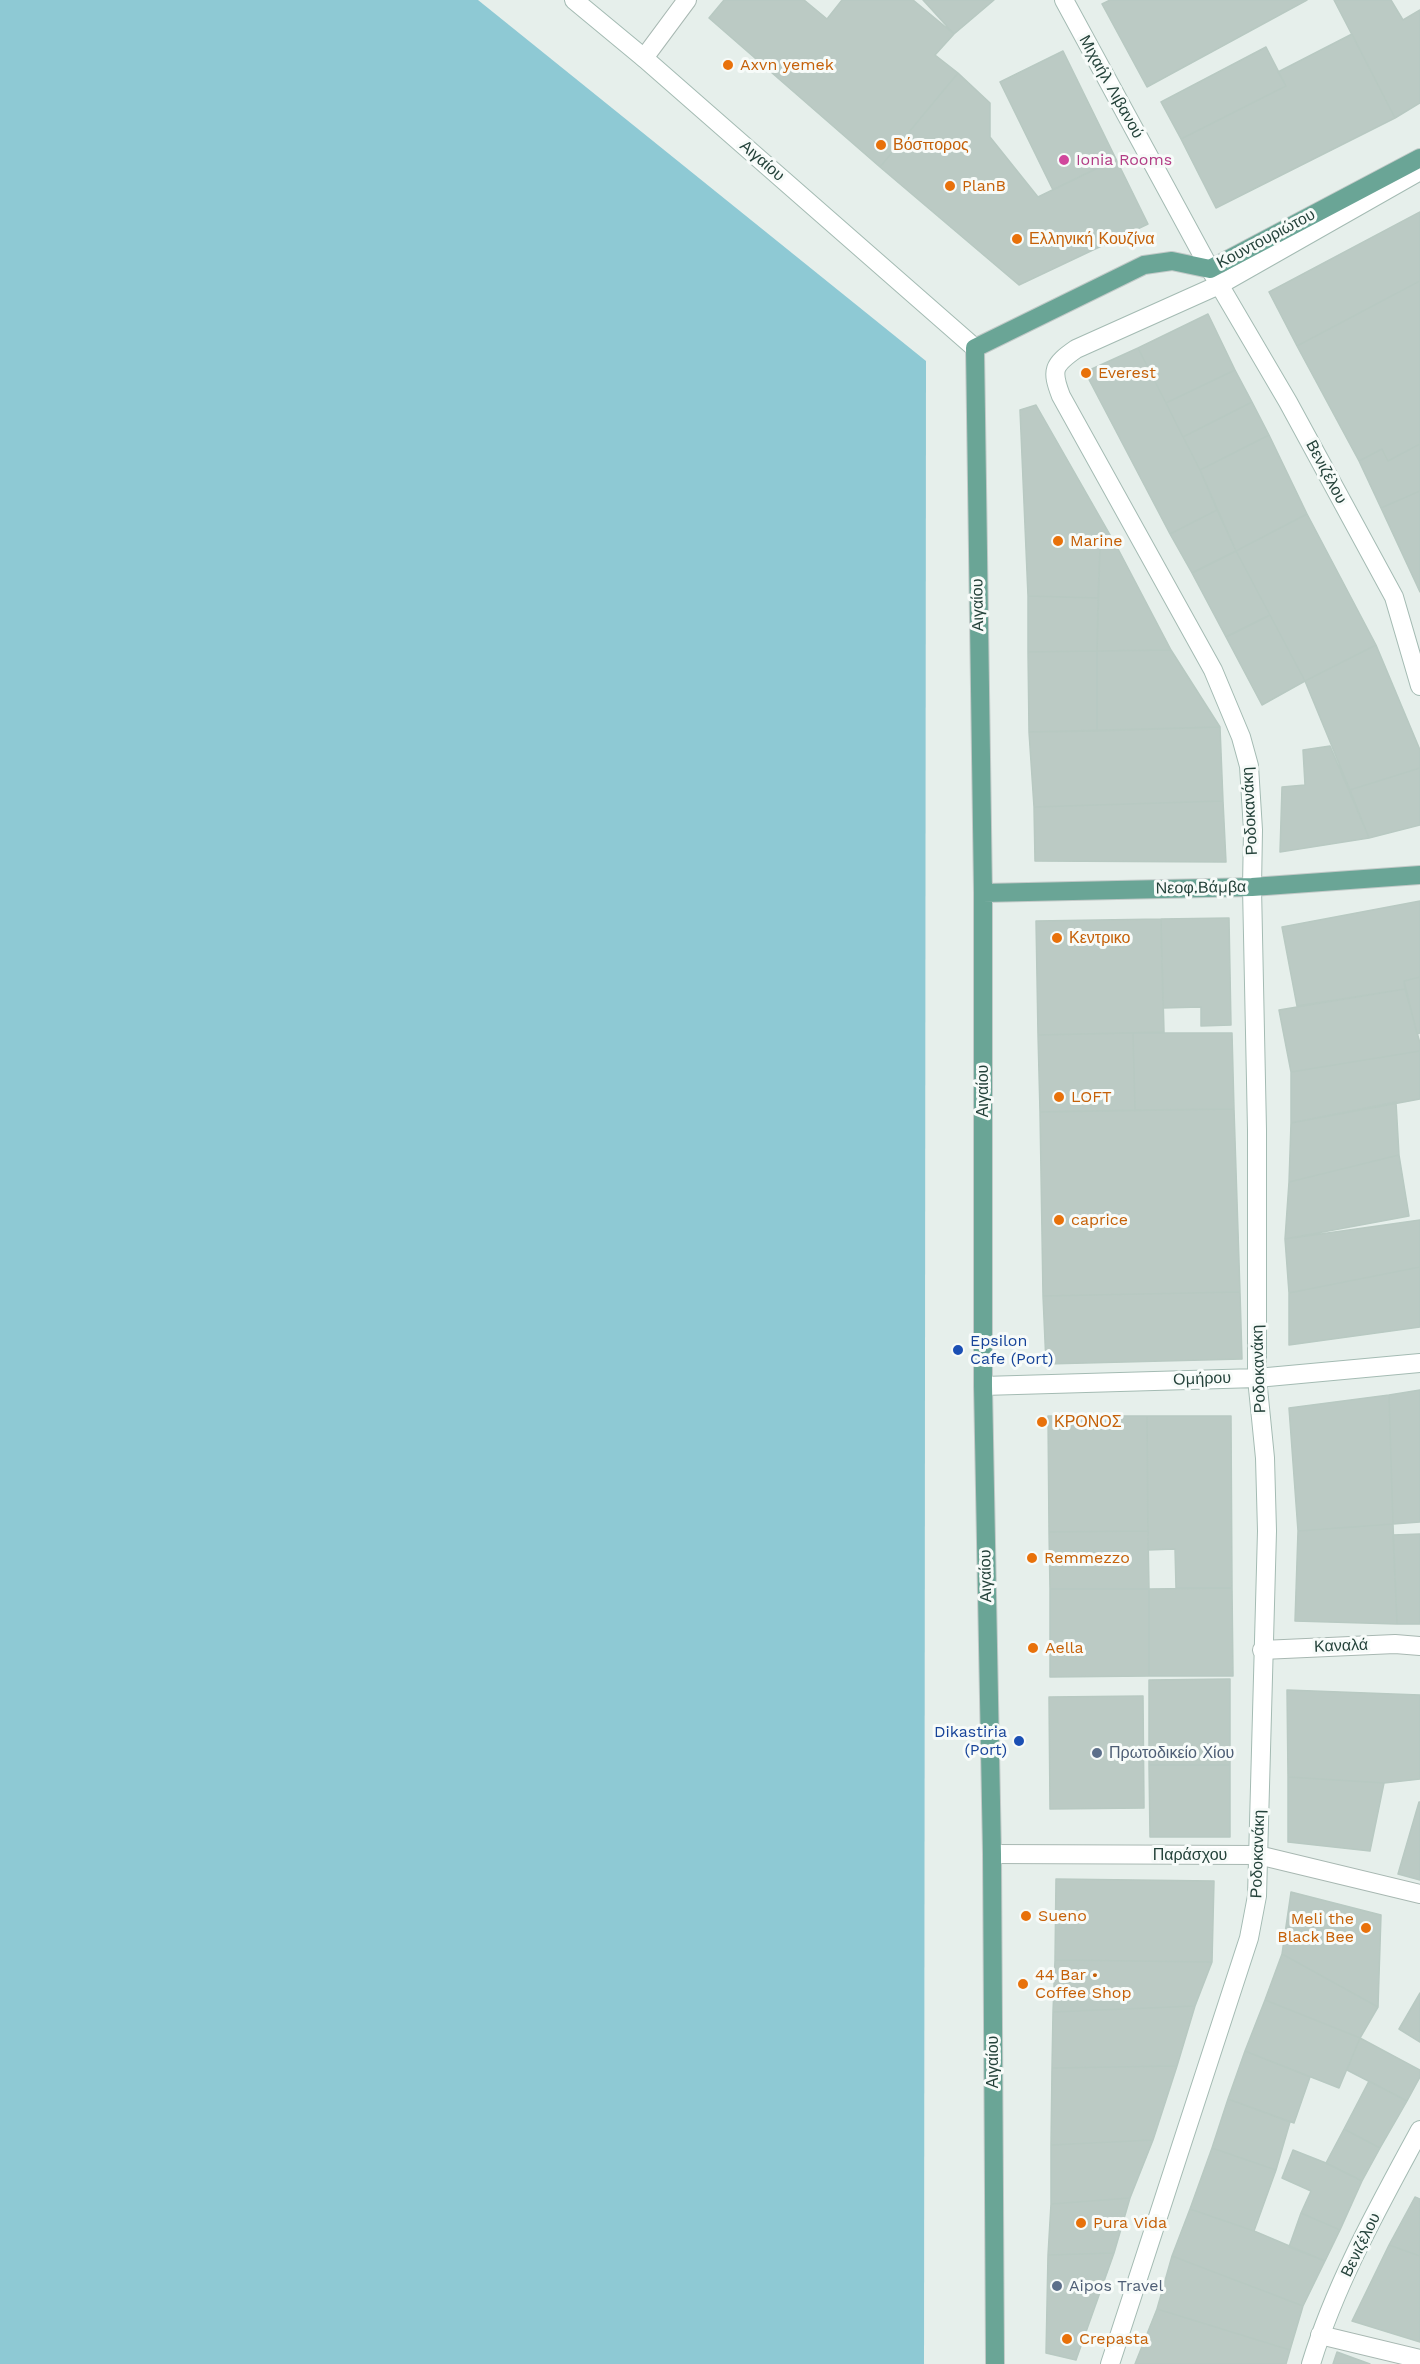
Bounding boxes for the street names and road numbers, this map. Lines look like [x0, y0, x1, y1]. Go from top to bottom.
street label: Μιχαήλ Λιβανού [1075, 32, 1147, 142]
street label: Αιγαίου [736, 136, 788, 186]
street label: Κουντουριώτου [1214, 205, 1318, 273]
street label: Βενιζέλου [1301, 437, 1351, 507]
street label: Αιγαίου [968, 578, 988, 632]
street label: Ροδοκανάκη [1238, 766, 1262, 856]
street label: Νεοφ.Βάμβα [1156, 878, 1246, 898]
street label: Αιγαίου [973, 1065, 993, 1117]
street label: Ροδοκανάκη [1248, 1324, 1270, 1414]
street label: Ομήρου [1173, 1368, 1231, 1390]
street label: Αιγαίου [976, 1549, 996, 1603]
street label: Καναλά [1314, 1635, 1368, 1657]
street label: Ροδοκανάκη [1247, 1809, 1269, 1899]
street label: Παράσχου [1153, 1845, 1227, 1865]
street label: Αιγαίου [983, 2036, 1003, 2088]
street label: Βενιζέλου [1337, 2210, 1385, 2280]

